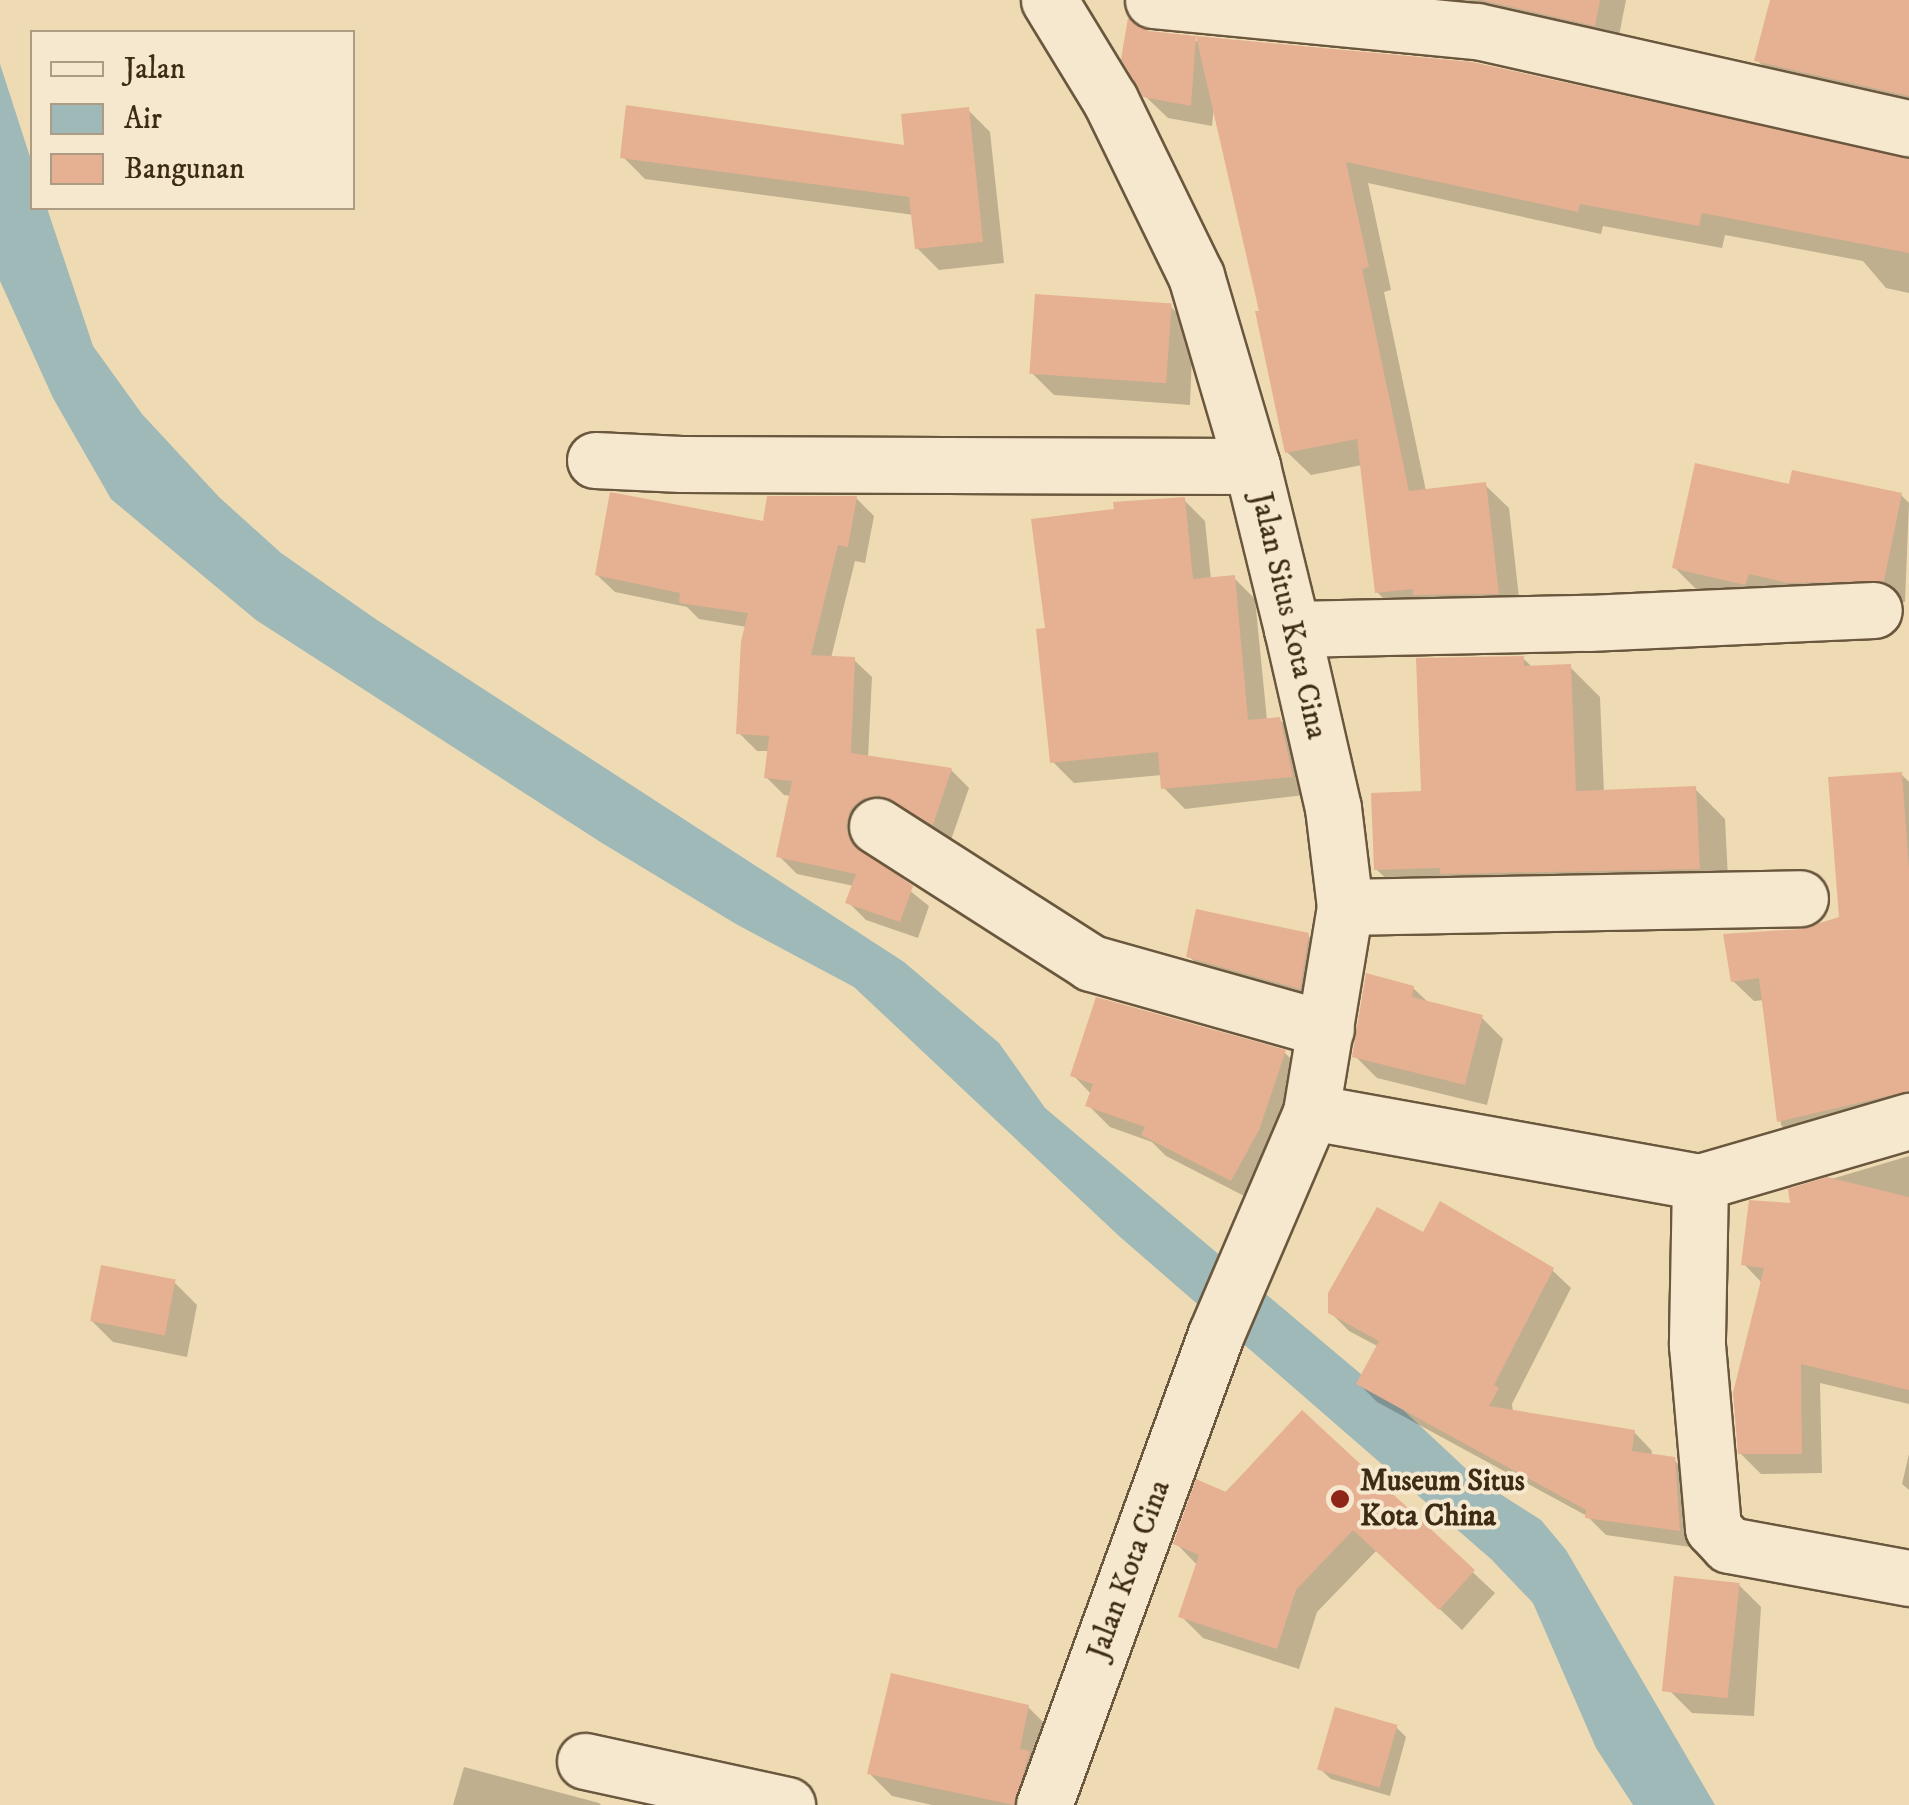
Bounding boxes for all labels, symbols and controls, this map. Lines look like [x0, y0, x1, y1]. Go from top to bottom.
legend [30, 30, 355, 210]
text: Jalan [124, 51, 186, 88]
text: Air [124, 101, 162, 138]
text: Bangunan [124, 151, 245, 188]
street label: Jalan Situs Kota Cina [1242, 489, 1334, 743]
place label: Museum Situs Kota China [1360, 1464, 1525, 1534]
street label: Jalan Kota Cina [1081, 1475, 1179, 1665]
marker: Museum Situs Kota China [1329, 1488, 1351, 1510]

